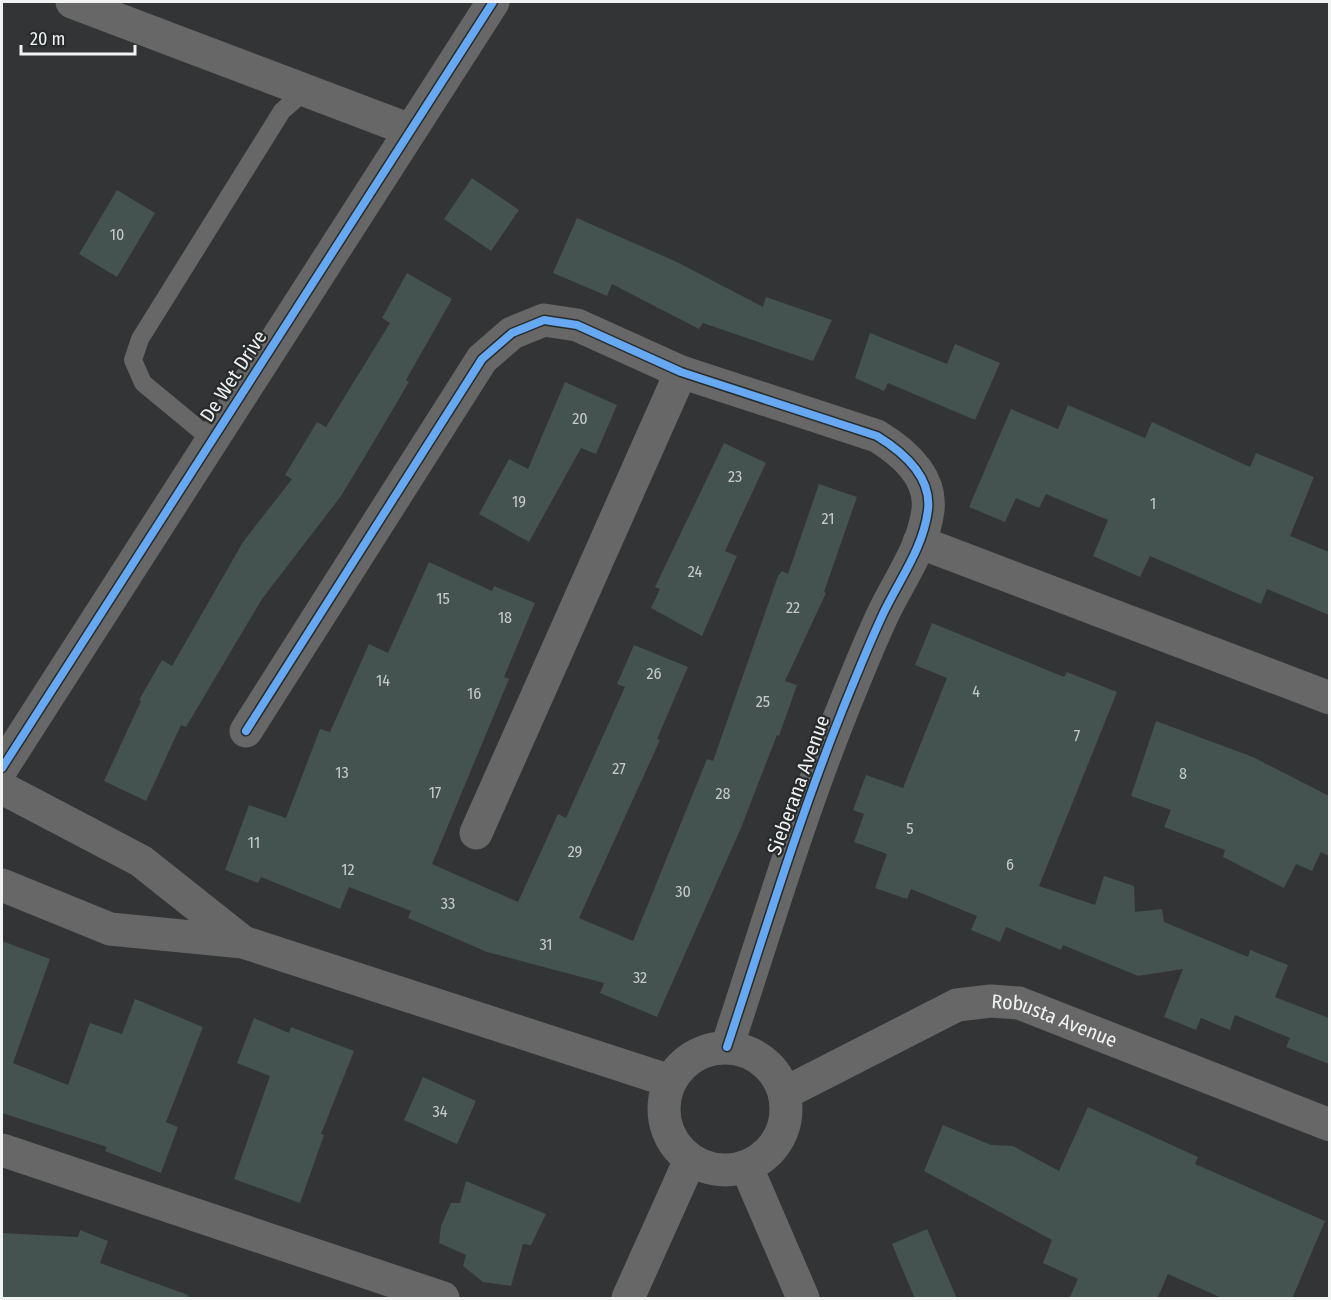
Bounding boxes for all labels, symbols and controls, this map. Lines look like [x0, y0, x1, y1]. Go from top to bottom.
scale bar [21, 18, 135, 56]
text: 20 m [30, 28, 65, 50]
house number: 10 [110, 225, 124, 244]
street label: De Wet Drive [194, 326, 272, 426]
house number: 20 [572, 409, 588, 428]
house number: 23 [728, 467, 742, 486]
house number: 19 [512, 492, 526, 511]
house number: 1 [1150, 494, 1156, 513]
house number: 21 [822, 509, 834, 528]
house number: 24 [688, 562, 702, 581]
house number: 15 [436, 589, 450, 608]
house number: 22 [786, 598, 800, 617]
house number: 18 [498, 608, 512, 627]
house number: 26 [647, 664, 662, 683]
house number: 14 [376, 671, 390, 690]
house number: 4 [972, 682, 980, 701]
house number: 16 [467, 684, 481, 703]
house number: 25 [756, 692, 770, 711]
street label: Sieberana Avenue [762, 712, 834, 858]
house number: 7 [1074, 726, 1081, 745]
house number: 27 [612, 759, 626, 778]
house number: 13 [335, 763, 349, 782]
house number: 8 [1179, 764, 1187, 783]
house number: 17 [429, 783, 442, 802]
house number: 28 [715, 784, 731, 803]
house number: 5 [906, 819, 914, 838]
house number: 11 [248, 833, 260, 852]
house number: 29 [568, 842, 583, 861]
house number: 6 [1006, 855, 1014, 874]
house number: 12 [341, 860, 355, 879]
house number: 30 [675, 882, 691, 901]
house number: 33 [441, 894, 455, 913]
house number: 31 [539, 935, 553, 954]
house number: 32 [633, 968, 647, 987]
street label: Robusta Avenue [991, 989, 1121, 1052]
house number: 34 [433, 1102, 448, 1121]

